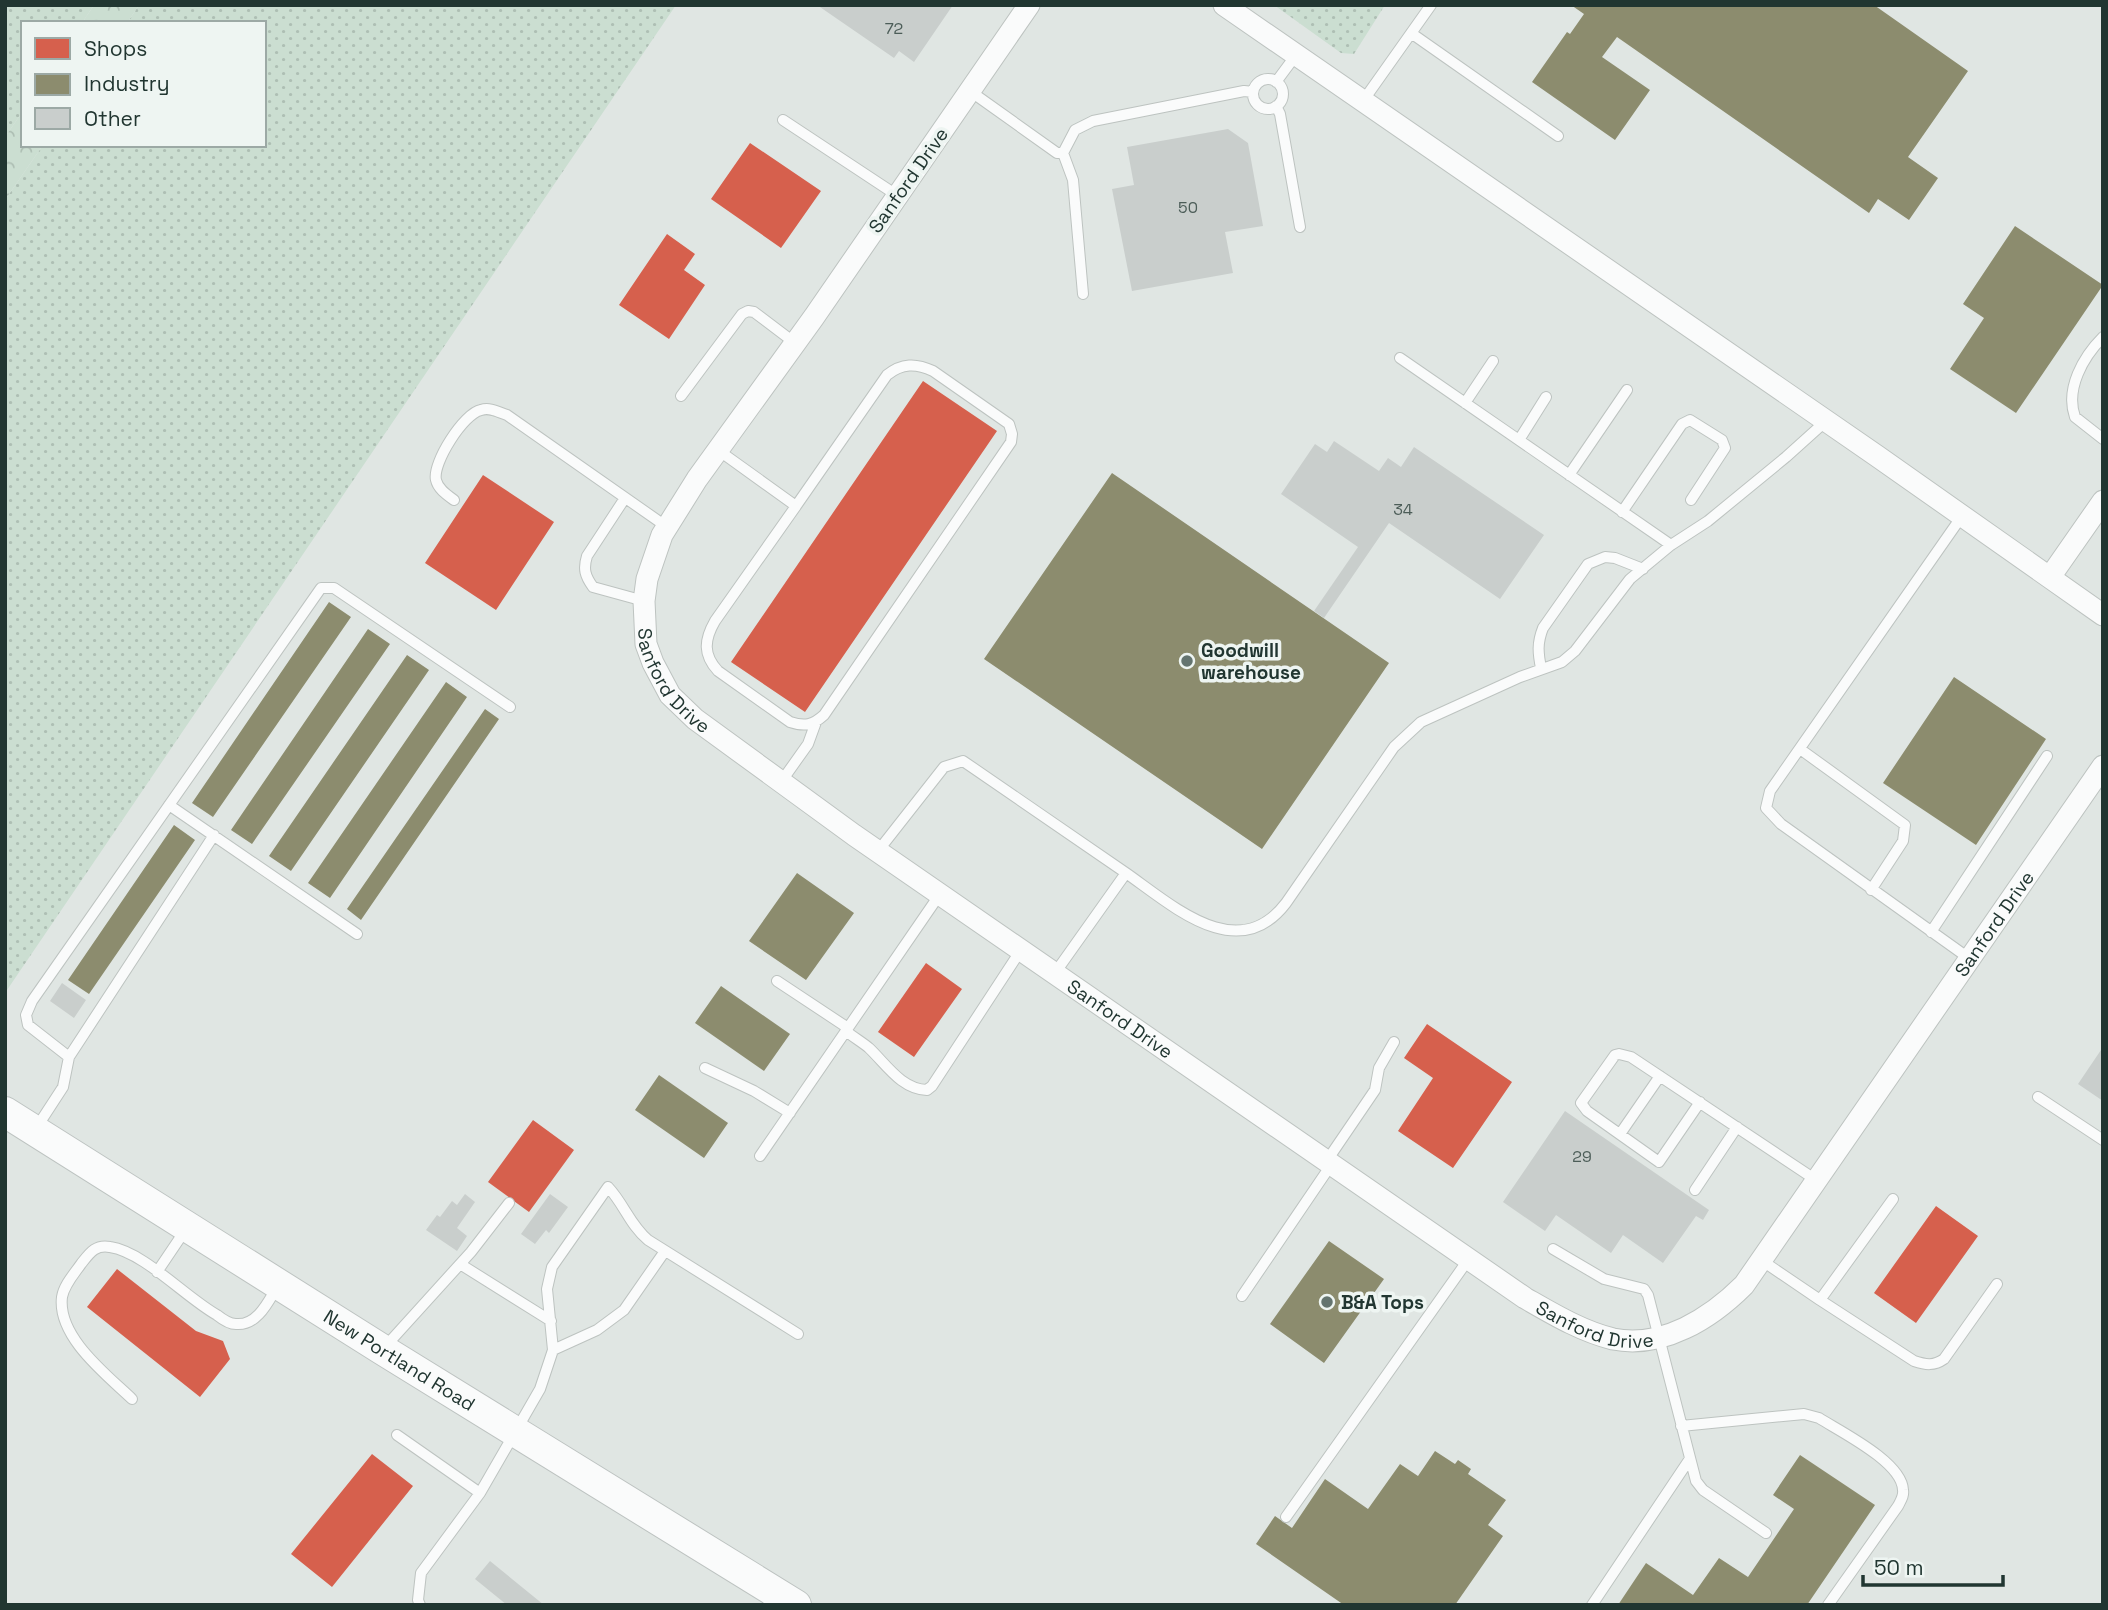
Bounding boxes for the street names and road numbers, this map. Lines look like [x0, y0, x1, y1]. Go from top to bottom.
street label: Sanford Drive [863, 123, 954, 238]
street label: Sanford Drive [632, 627, 715, 739]
street label: Sanford Drive [1949, 866, 2040, 982]
street label: Sanford Drive [1062, 974, 1178, 1064]
street label: Sanford Drive [1531, 1295, 1655, 1354]
street label: New Portland Road [319, 1304, 480, 1417]

